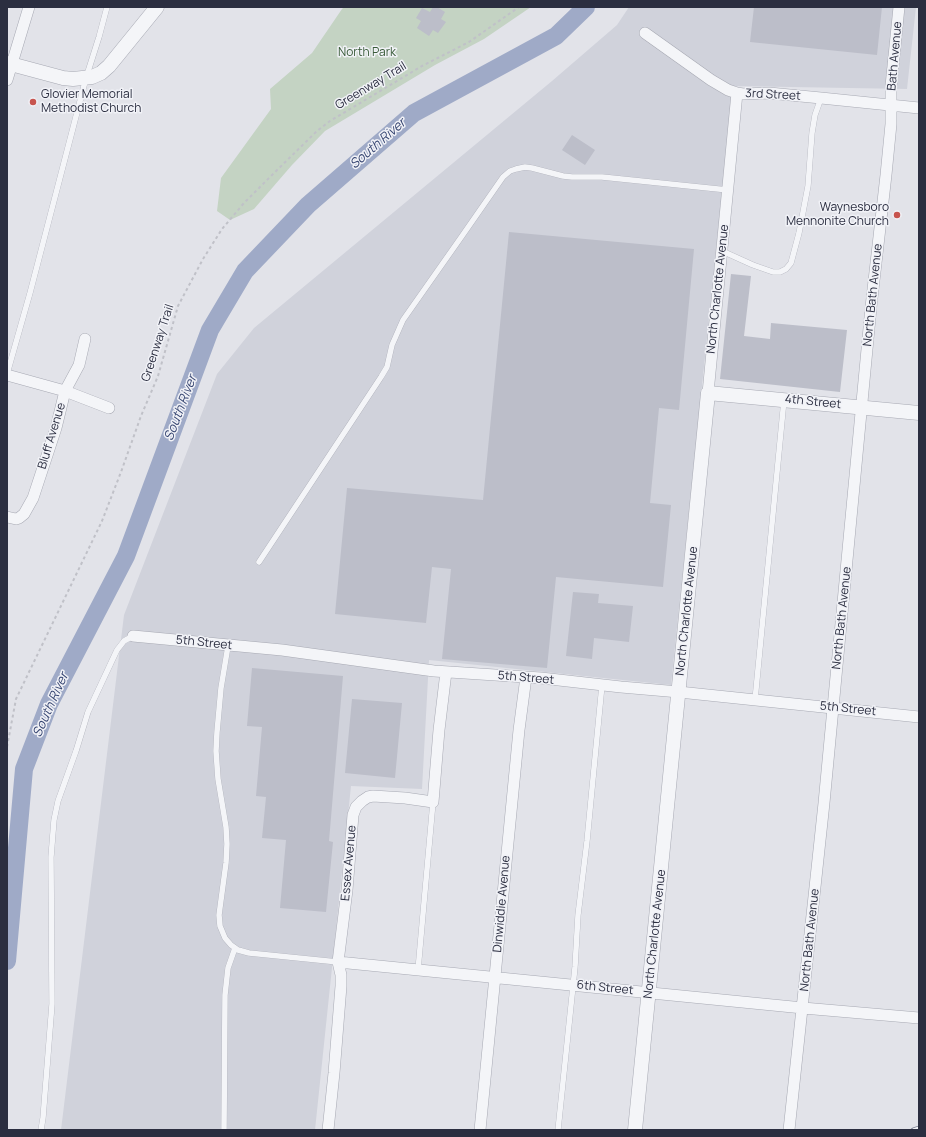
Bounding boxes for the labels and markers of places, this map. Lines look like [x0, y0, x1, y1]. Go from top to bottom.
place label: Glovier Memorial Methodist Church [41, 88, 141, 116]
marker: Glovier Memorial Methodist Church [28, 97, 38, 107]
place label: Waynesboro Mennonite Church [786, 201, 889, 229]
marker: Waynesboro Mennonite Church [892, 210, 902, 220]

